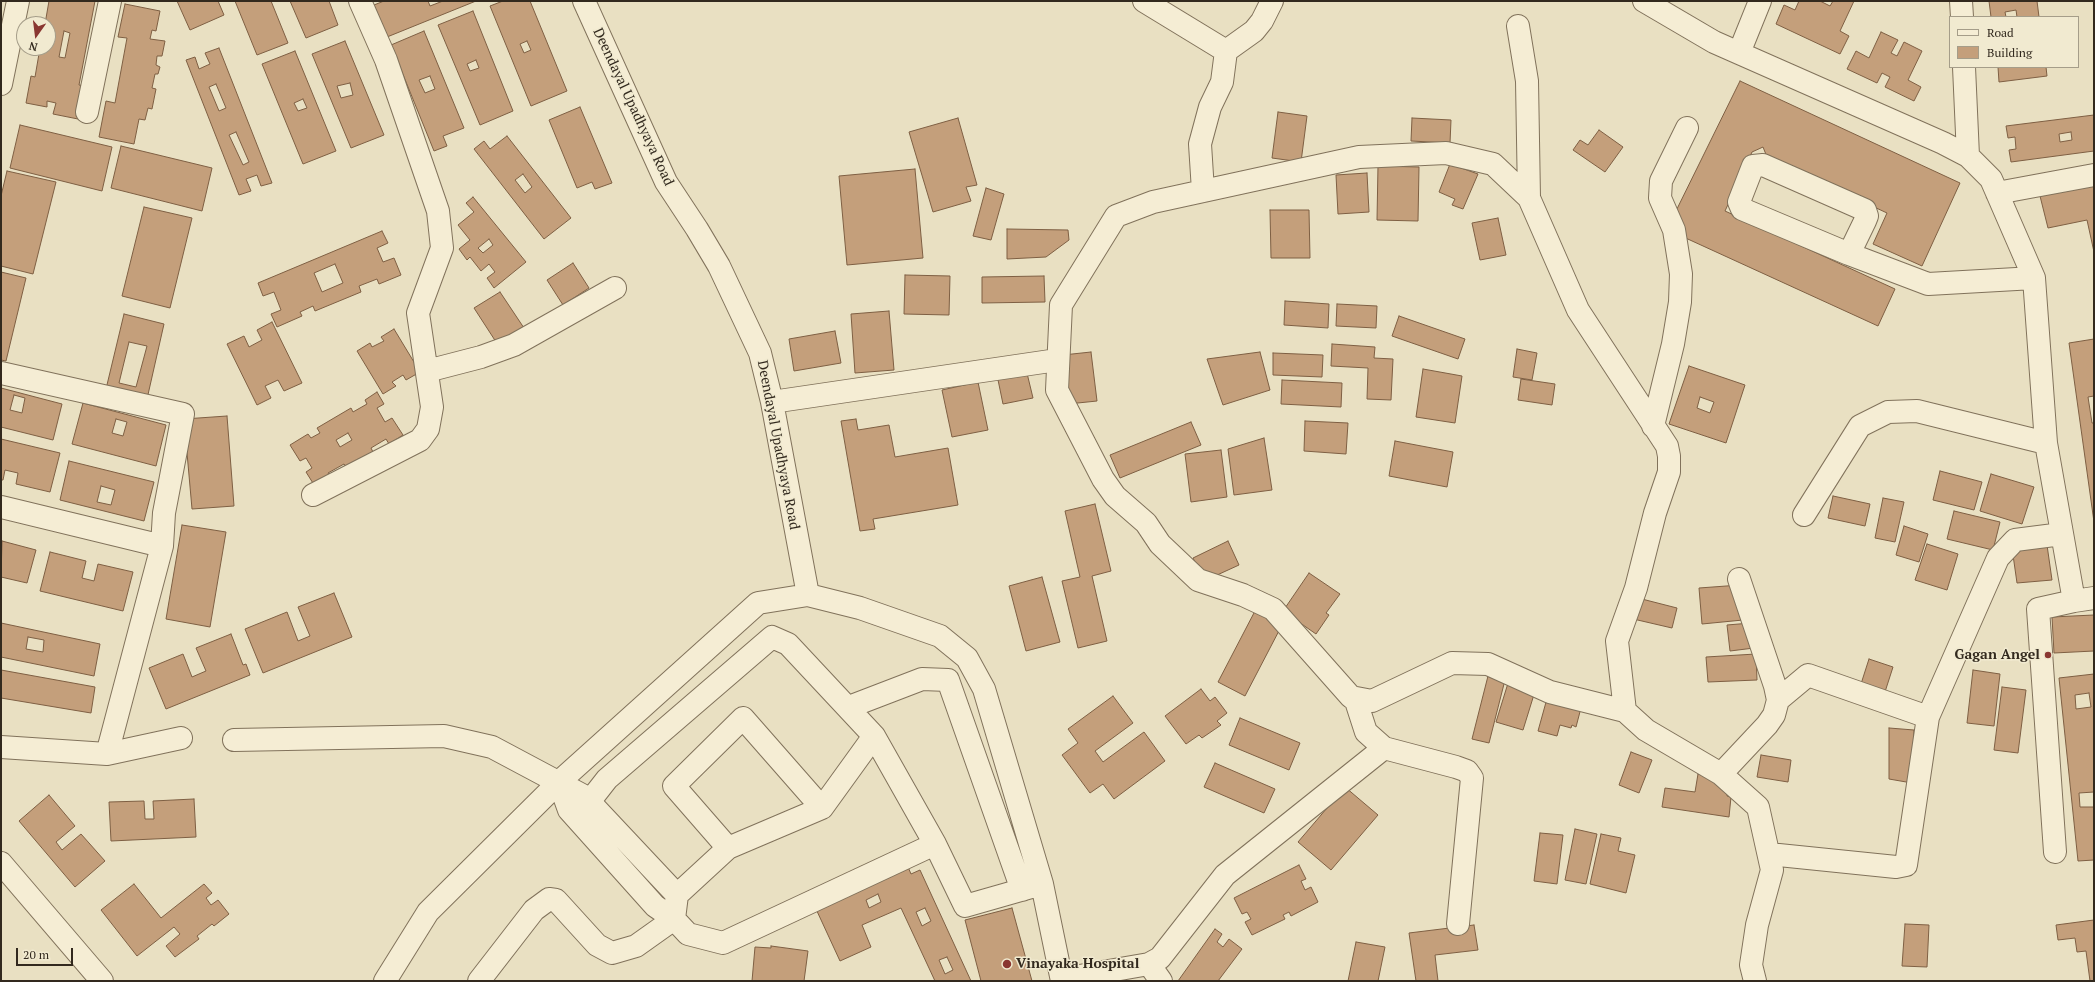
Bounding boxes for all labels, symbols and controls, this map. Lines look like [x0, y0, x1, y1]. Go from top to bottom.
north arrow [16, 16, 56, 56]
legend [1949, 16, 2079, 68]
street label: Deendayal Upadhyaya Road [589, 25, 677, 189]
text: Road [1987, 25, 2014, 40]
text: N [28, 39, 39, 54]
text: Building [1987, 45, 2032, 60]
street label: Deendayal Upadhyaya Road [753, 359, 803, 531]
place label: Gagan Angel [1955, 647, 2040, 663]
marker: Gagan Angel [2043, 650, 2053, 660]
scale bar [18, 940, 75, 966]
text: 20 m [23, 947, 49, 962]
place label: Vinayaka Hospital [1016, 956, 1139, 972]
marker: Vinayaka Hospital [1001, 958, 1013, 970]

